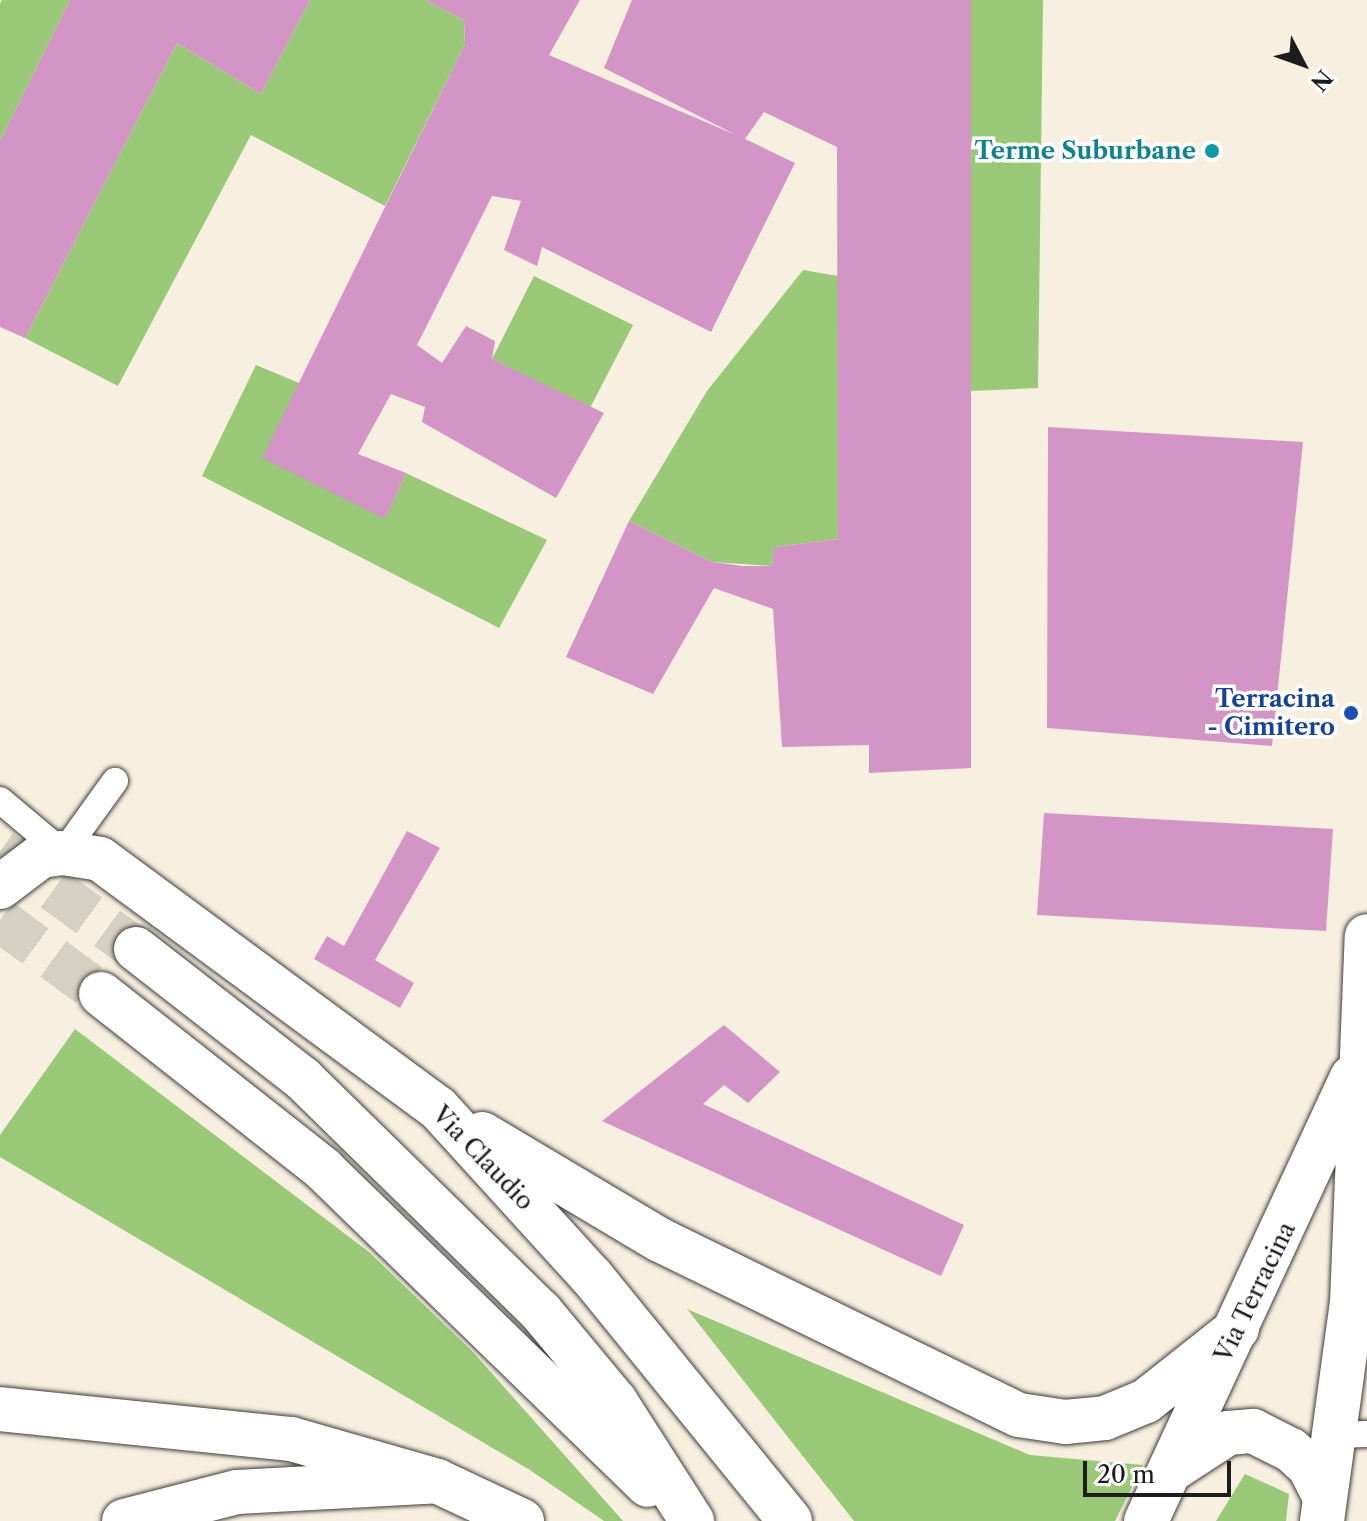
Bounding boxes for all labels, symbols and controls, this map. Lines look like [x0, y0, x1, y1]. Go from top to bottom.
north arrow [1263, 24, 1343, 104]
text: N [1305, 64, 1338, 96]
place label: Terme Suburbane [974, 137, 1196, 165]
marker: Terme Suburbane [1203, 142, 1221, 160]
place label: Terracina - Cimitero [1207, 685, 1335, 741]
marker: Terracina - Cimitero [1342, 704, 1360, 722]
street label: Via Claudio [426, 1100, 540, 1216]
street label: Via Terracina [1208, 1217, 1302, 1367]
scale bar [1087, 1445, 1235, 1495]
text: 20 m [1097, 1460, 1155, 1489]

